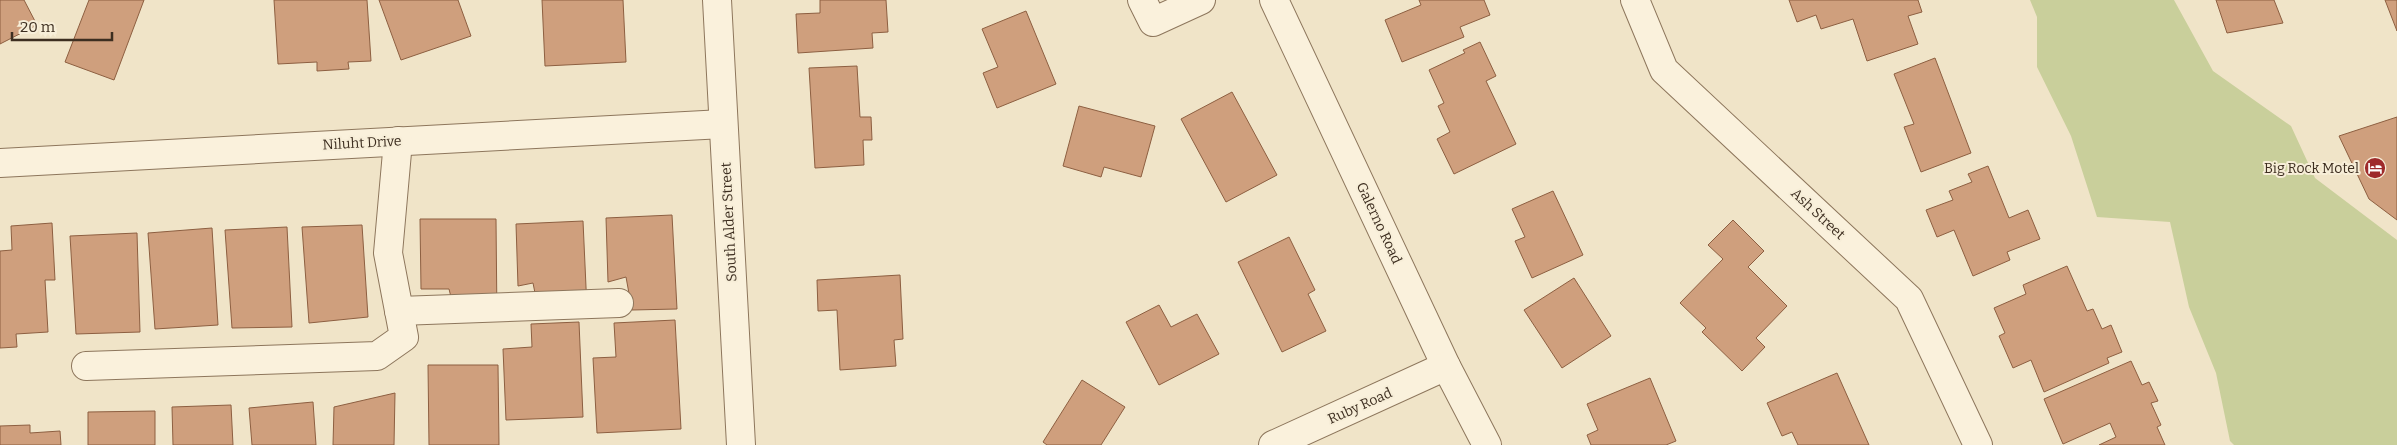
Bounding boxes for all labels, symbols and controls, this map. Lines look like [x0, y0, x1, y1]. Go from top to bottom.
scale bar [12, 10, 112, 42]
text: 20 m [20, 18, 56, 36]
street label: Niluht Drive [322, 132, 402, 154]
hotel icon: Big Rock Motel [2363, 156, 2387, 180]
place label: Big Rock Motel [2264, 160, 2359, 177]
street label: South Alder Street [717, 162, 741, 282]
street label: Galerno Road [1353, 179, 1405, 267]
street label: Ash Street [1788, 185, 1848, 243]
street label: Ruby Road [1325, 384, 1395, 428]

